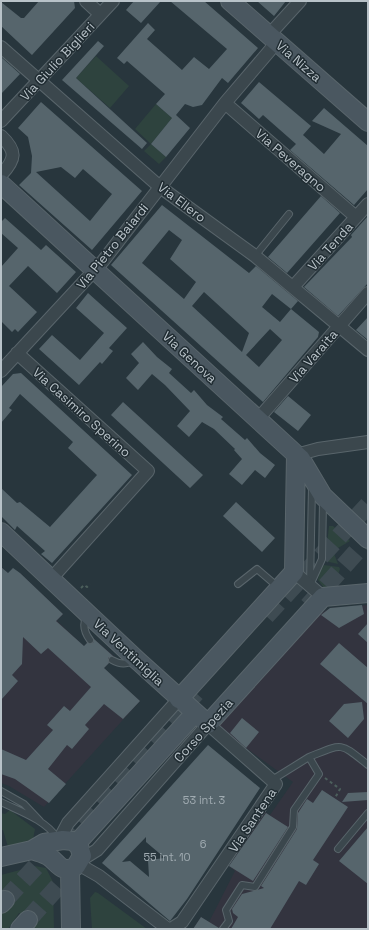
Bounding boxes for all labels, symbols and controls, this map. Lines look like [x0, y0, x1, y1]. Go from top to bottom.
street label: Via Giulio Biglieri [16, 18, 98, 104]
street label: Via Nizza [272, 37, 325, 86]
street label: Via Peveragno [252, 125, 329, 196]
street label: Via Ellero [154, 179, 209, 226]
street label: Via Pietro Baiardi [73, 200, 152, 293]
street label: Via Tenda [304, 218, 357, 274]
street label: Via Varaita [285, 326, 342, 387]
street label: Via Genova [159, 328, 221, 387]
street label: Via Casimiro Sperino [29, 364, 134, 461]
street label: Via Ventimiglia [90, 615, 168, 690]
street label: Corso Spezia [170, 694, 237, 766]
street label: Via Santena [225, 784, 280, 856]
house number: 53 int. 3 [183, 793, 226, 807]
house number: 6 [200, 837, 207, 851]
house number: 55 int. 10 [143, 850, 191, 864]

